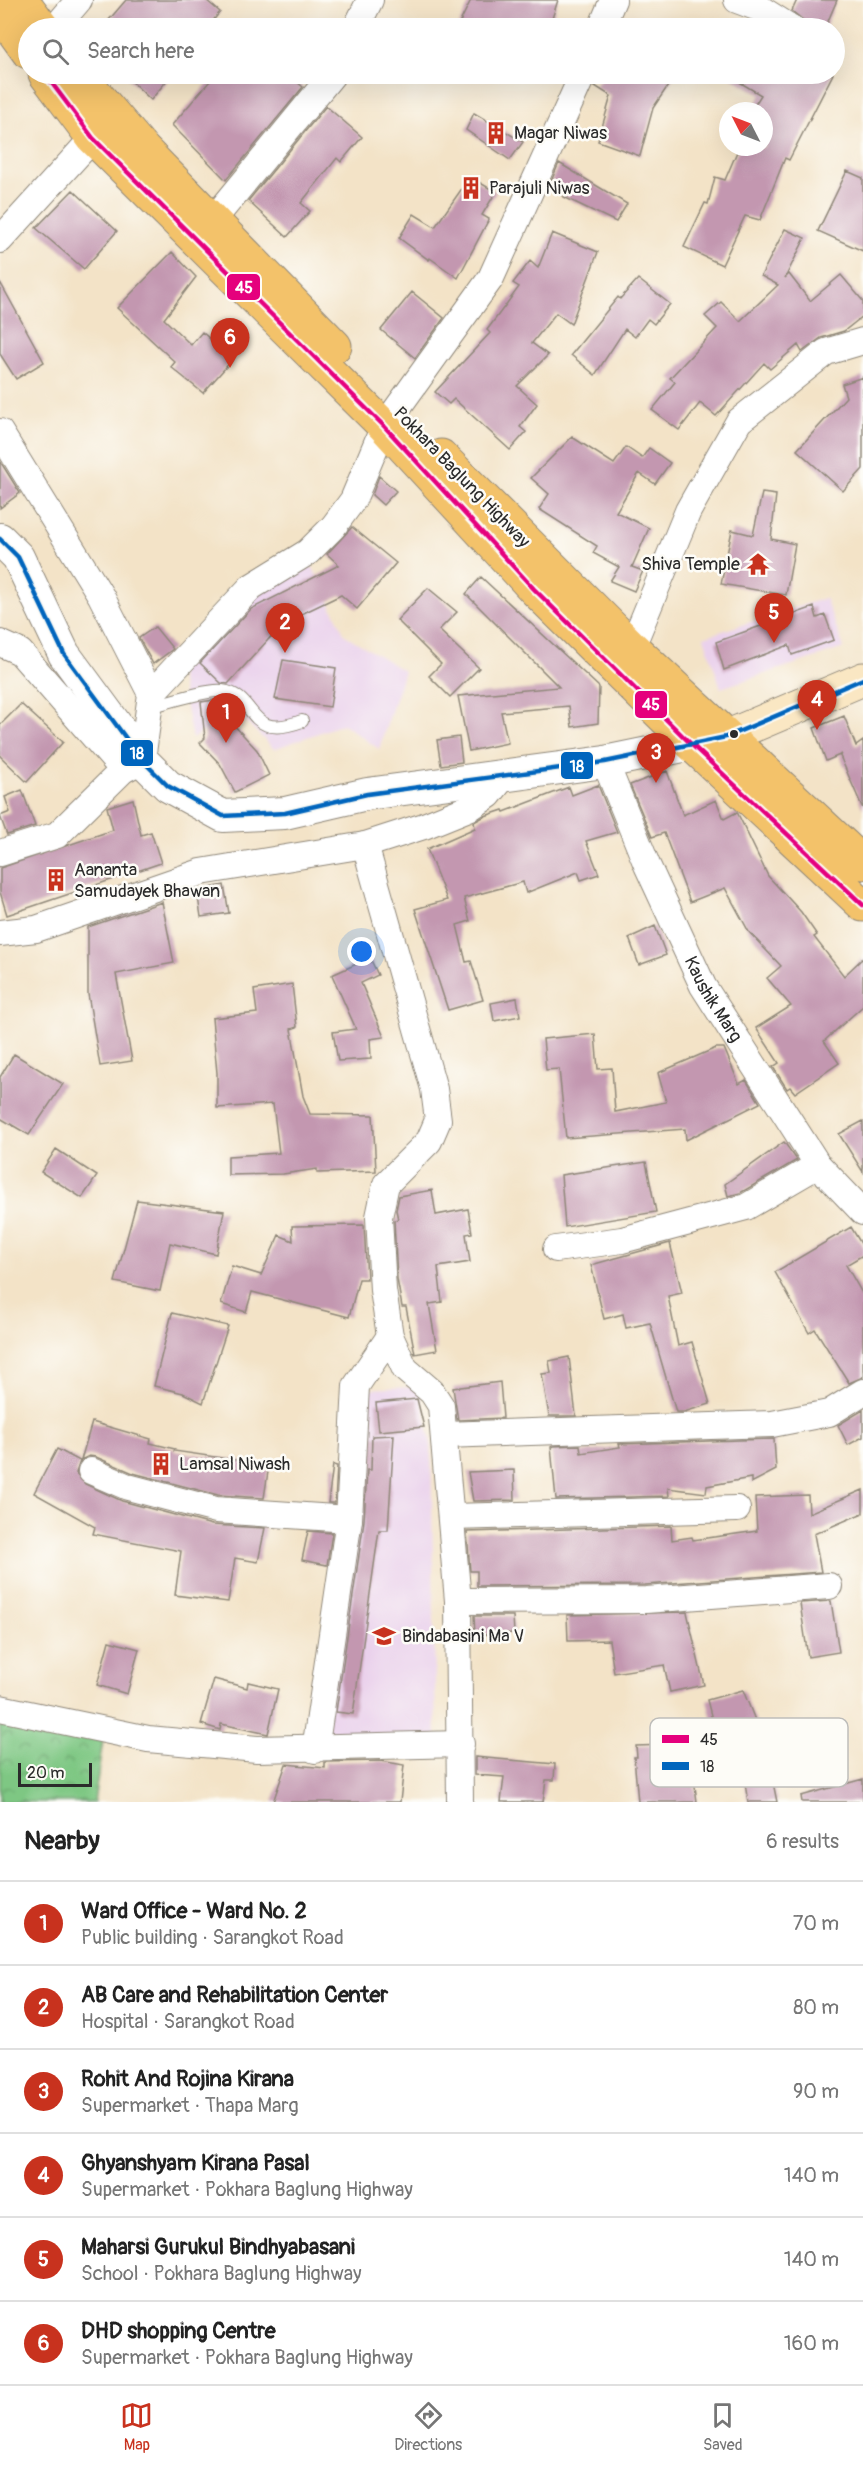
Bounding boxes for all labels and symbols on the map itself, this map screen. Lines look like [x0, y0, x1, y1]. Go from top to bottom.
north arrow [719, 102, 773, 156]
building icon: Magar Niwas [483, 120, 509, 146]
place label: Magar Niwas [514, 122, 607, 145]
building icon: Parajuli Niwas [458, 175, 484, 201]
place label: Parajuli Niwas [489, 177, 590, 200]
line badge: 45 [226, 273, 261, 301]
text: 45 [235, 278, 253, 298]
pin: 6 [210, 318, 250, 368]
street label: Pokhara Baglung Highway [388, 402, 535, 553]
temple icon: Shiva Temple [745, 551, 771, 577]
place label: Shiva Temple [642, 553, 740, 576]
pin: 5 [754, 594, 794, 643]
pin: 2 [266, 604, 304, 653]
pin: 4 [798, 680, 836, 730]
line badge: 45 [634, 690, 668, 719]
pin: 1 [206, 694, 246, 743]
text: 45 [642, 695, 660, 715]
unlabelled marker [728, 728, 740, 740]
pin: 3 [636, 734, 676, 783]
line badge: 18 [120, 739, 154, 767]
text: 18 [130, 744, 144, 764]
line badge: 18 [560, 751, 594, 780]
text: 18 [570, 757, 584, 777]
place label: Aananta Samudayek Bhawan [74, 859, 220, 903]
building icon: Aananta Samudayek Bhawan [43, 867, 69, 893]
your location [347, 937, 376, 966]
street label: Kaushik Marg [679, 953, 747, 1047]
building icon: Lamsal Niwash [148, 1451, 174, 1477]
place label: Lamsal Niwash [179, 1453, 290, 1476]
school or university icon: Bindabasini Ma V [371, 1623, 397, 1649]
place label: Bindabasini Ma V [402, 1625, 524, 1648]
legend [650, 1718, 848, 1787]
text: 45 [700, 1730, 718, 1750]
text: 18 [700, 1757, 714, 1777]
scale bar [18, 1760, 92, 1788]

